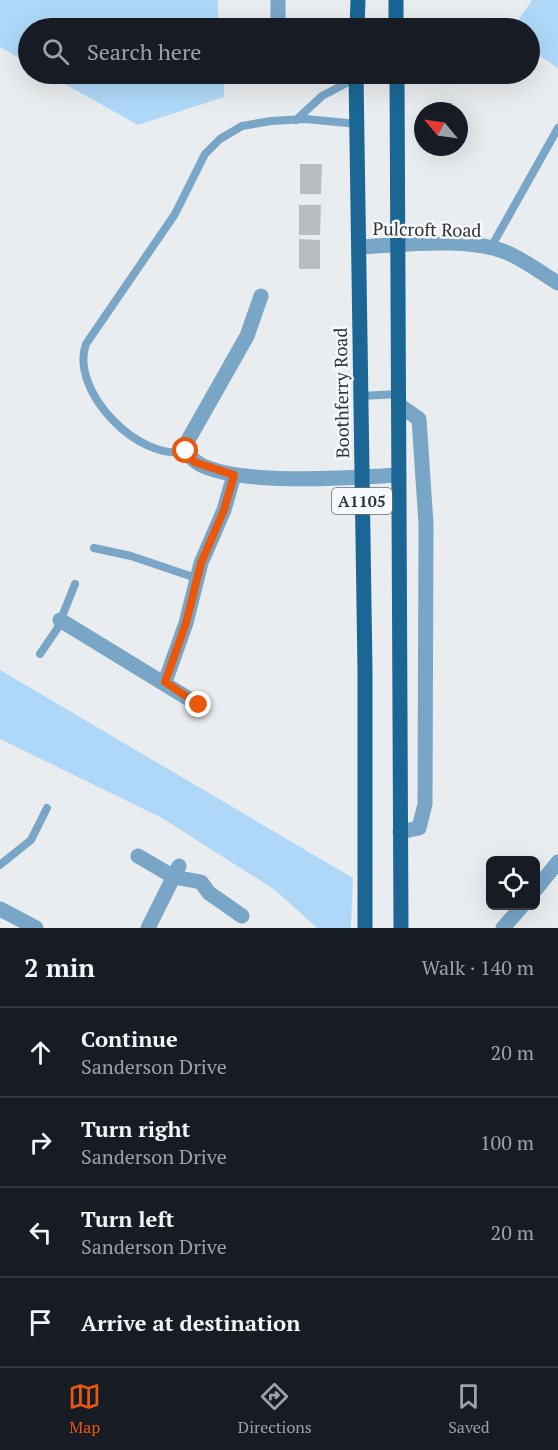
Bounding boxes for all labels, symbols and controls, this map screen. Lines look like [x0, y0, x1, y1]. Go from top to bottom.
search box [18, 18, 540, 84]
icon: search [39, 35, 72, 68]
text: Search here [87, 37, 201, 66]
north arrow [414, 102, 468, 156]
street label: Pulcroft Road [372, 216, 482, 242]
street label: Boothferry Road [328, 327, 354, 459]
route start [172, 437, 198, 463]
road number: A1105 [332, 488, 392, 514]
route end [185, 691, 211, 717]
map controls [486, 856, 540, 910]
button: locate [486, 856, 540, 910]
text: 2 min [24, 950, 95, 984]
text: Walk · 140 m [422, 954, 534, 981]
text: Continue [81, 1024, 178, 1053]
icon: ahead [24, 1036, 57, 1069]
text: 20 m [491, 1039, 534, 1066]
text: Sanderson Drive [81, 1053, 227, 1080]
text: Turn right [81, 1114, 190, 1143]
icon: right [24, 1126, 57, 1159]
text: 100 m [480, 1129, 534, 1156]
text: Sanderson Drive [81, 1143, 227, 1170]
text: Turn left [81, 1204, 174, 1233]
icon: left [24, 1216, 57, 1249]
text: 20 m [491, 1219, 534, 1246]
text: Sanderson Drive [81, 1233, 227, 1260]
icon: arrive [24, 1306, 57, 1339]
text: Arrive at destination [81, 1308, 300, 1337]
tab: Map [68, 1380, 101, 1438]
tab: Directions [238, 1380, 312, 1438]
tab: Saved [448, 1380, 490, 1438]

